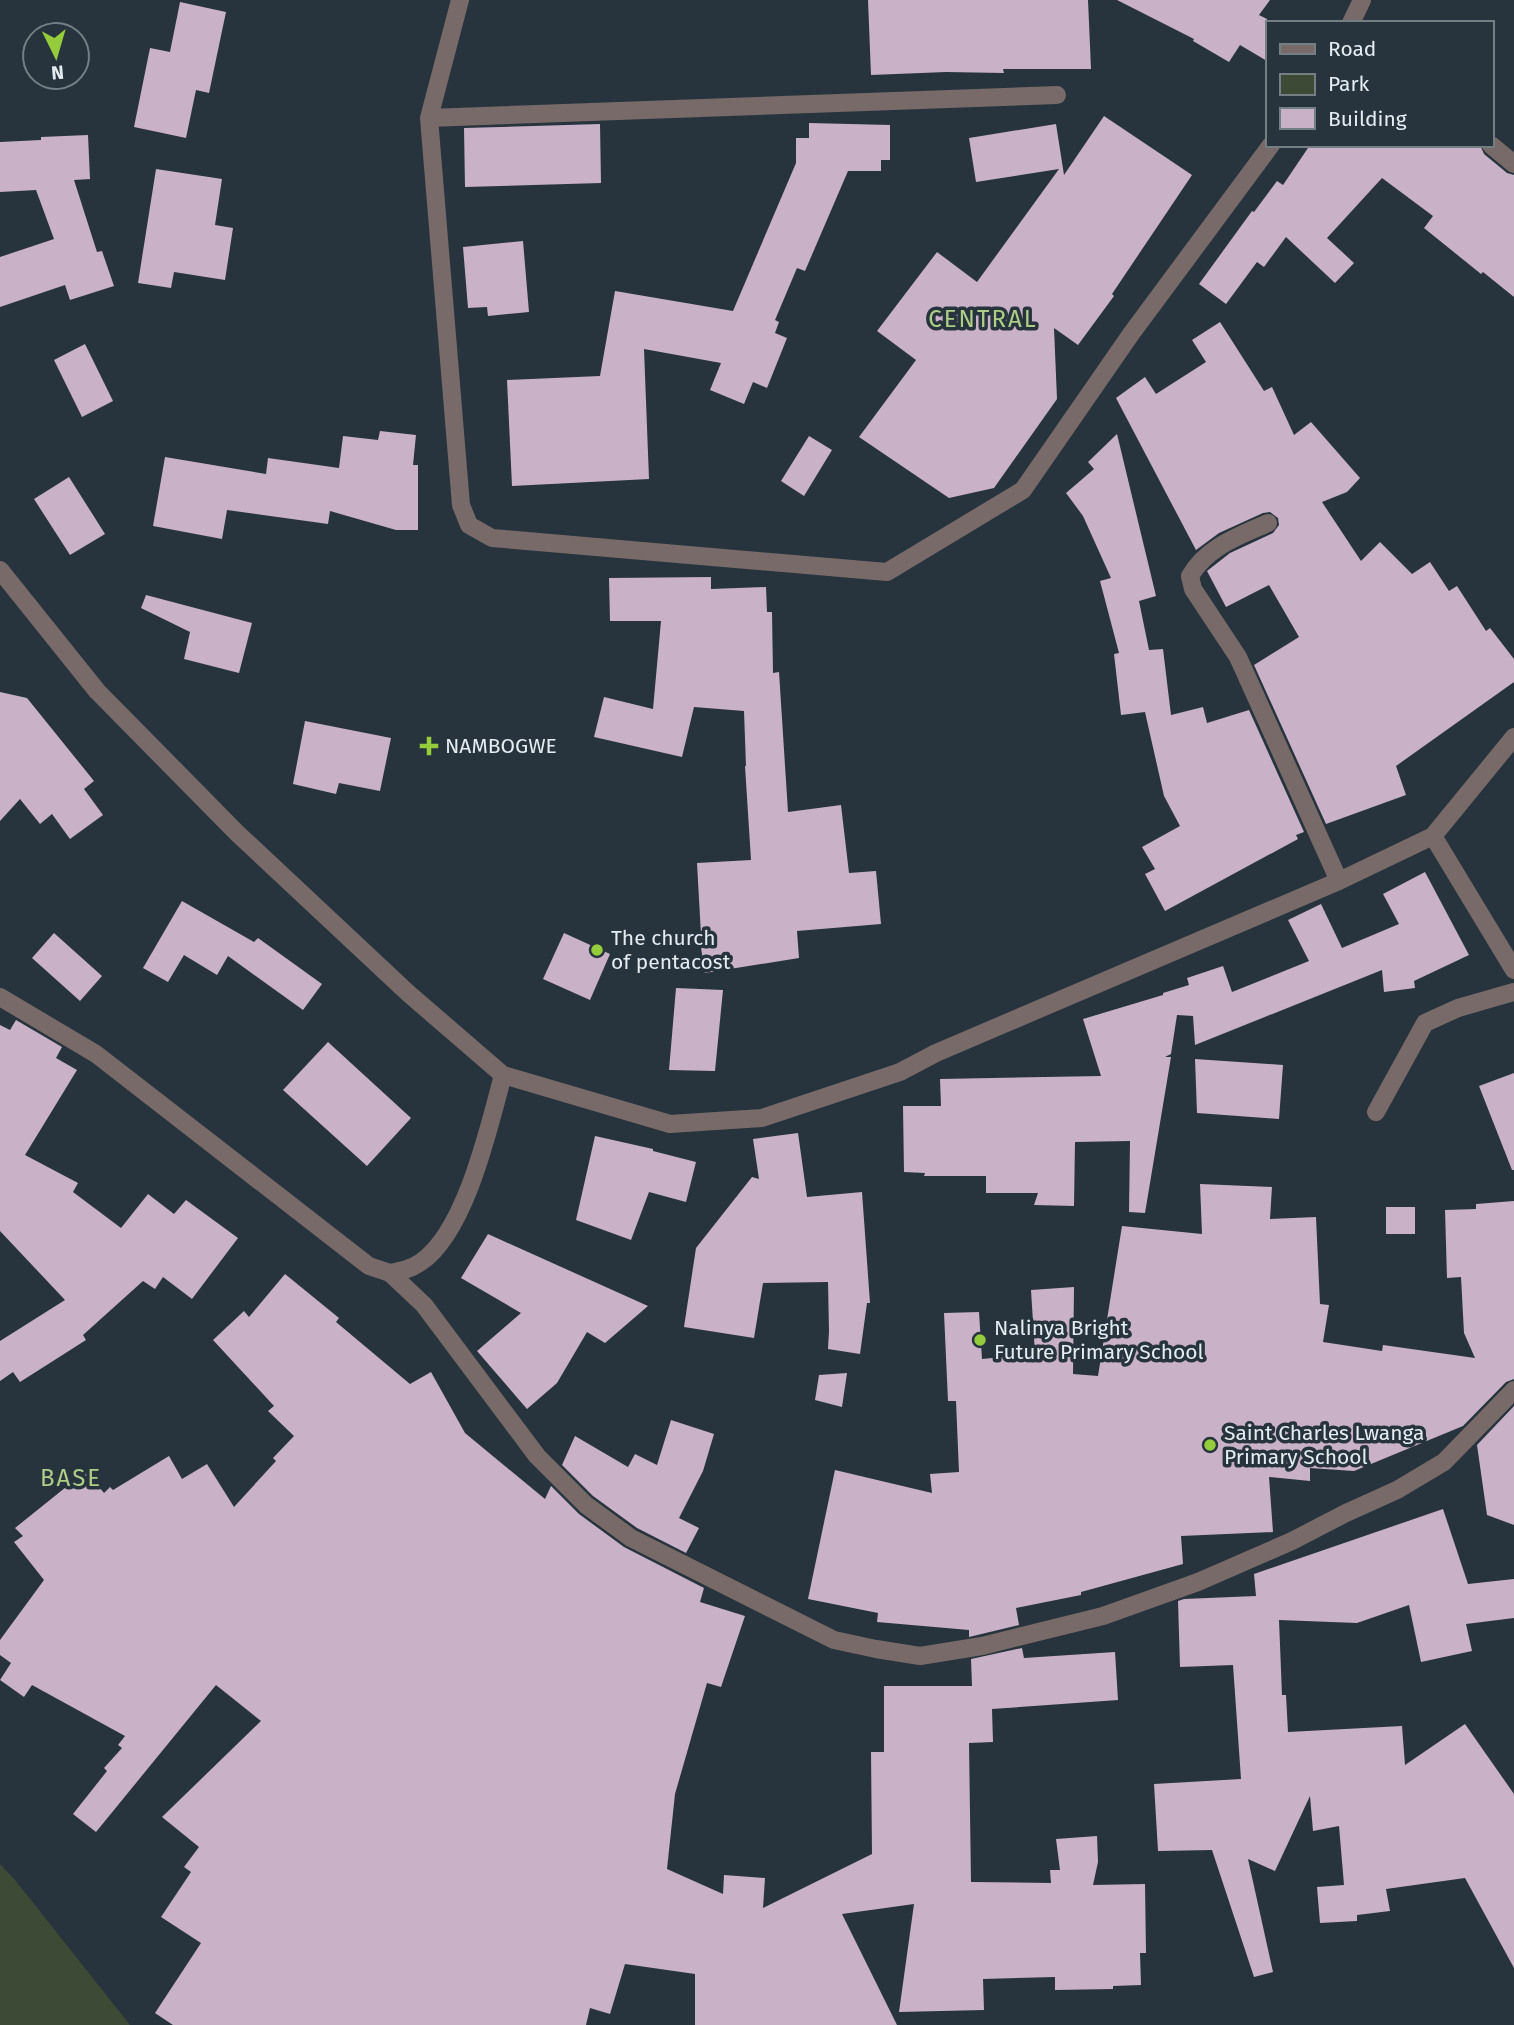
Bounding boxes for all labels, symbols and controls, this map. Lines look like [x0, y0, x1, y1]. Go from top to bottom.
north arrow [21, 21, 91, 91]
legend [1266, 21, 1493, 147]
text: Road [1328, 36, 1376, 62]
text: N [50, 60, 65, 84]
text: Park [1328, 71, 1370, 97]
text: Building [1328, 106, 1407, 132]
district label: CENTRAL [928, 305, 1038, 333]
place label: NAMBOGWE [445, 733, 557, 759]
marker: NAMBOGWE [419, 736, 439, 756]
place label: The church of pentacost [611, 925, 731, 975]
marker: The church of pentacost [589, 942, 605, 958]
place label: Nalinya Bright Future Primary School [994, 1315, 1204, 1365]
marker: Nalinya Bright Future Primary School [972, 1332, 988, 1348]
place label: Saint Charles Lwanga Primary School [1224, 1420, 1425, 1470]
marker: Saint Charles Lwanga Primary School [1202, 1437, 1218, 1453]
district label: BASE [40, 1464, 102, 1492]

